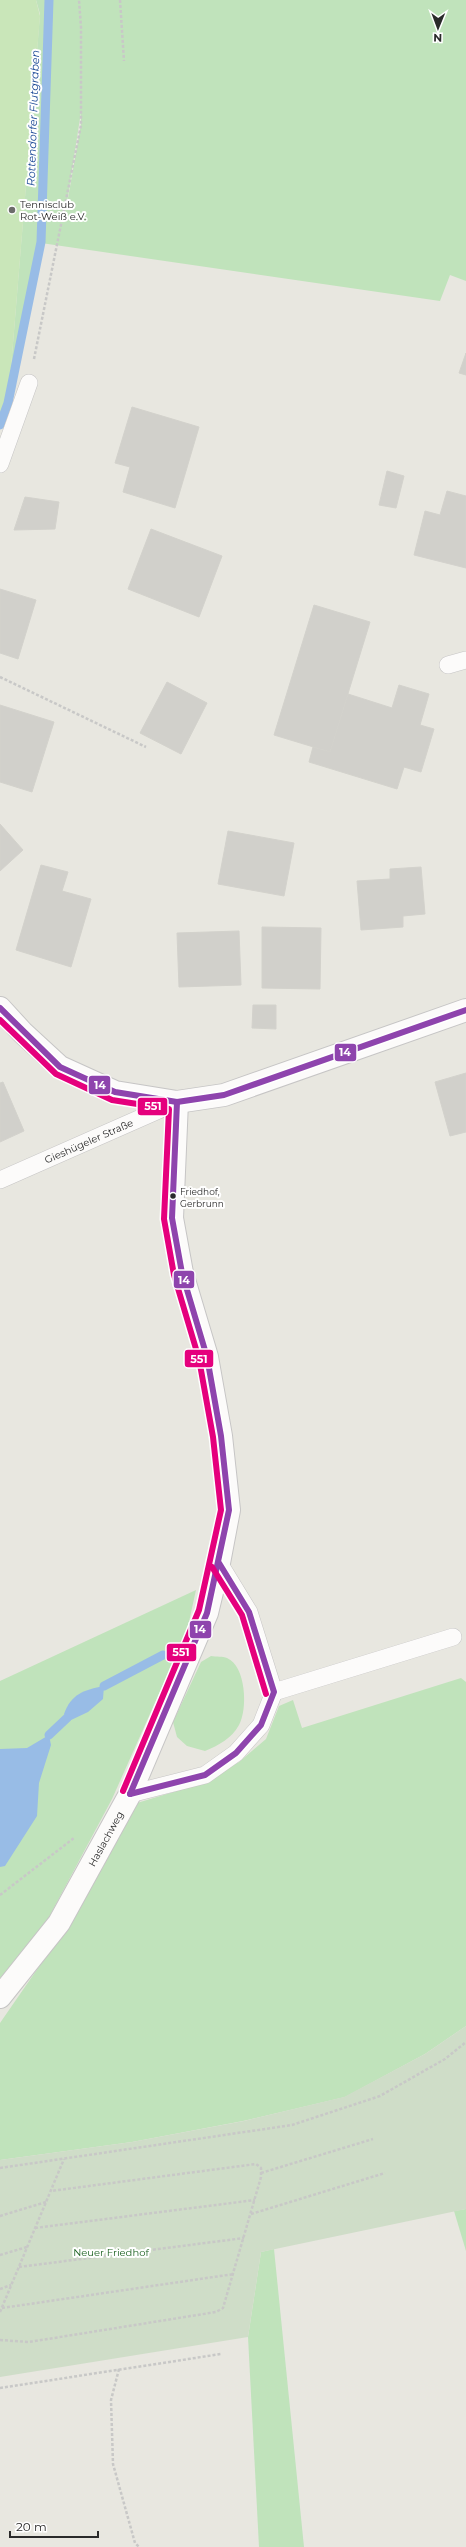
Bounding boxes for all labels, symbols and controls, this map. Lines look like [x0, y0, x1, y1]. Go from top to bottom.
north arrow [418, 8, 458, 48]
text: N [433, 31, 442, 45]
water label: Rottendorfer Flutgraben [24, 50, 42, 186]
place label: Tennisclub Rot-Weiß e.V. [20, 198, 86, 223]
marker: Tennisclub Rot-Weiß e.V. [7, 205, 17, 215]
line badge: 14 [334, 1043, 357, 1062]
text: 14 [339, 1045, 351, 1059]
line badge: 14 [88, 1075, 111, 1095]
text: 14 [94, 1078, 106, 1092]
line badge: 551 [137, 1097, 168, 1116]
text: 551 [144, 1099, 162, 1113]
street label: Gieshügeler Straße [42, 1116, 135, 1166]
place label: Friedhof, Gerbrunn [180, 1186, 224, 1209]
marker: Friedhof, Gerbrunn [168, 1191, 178, 1201]
line badge: 14 [173, 1270, 195, 1289]
text: 14 [178, 1273, 190, 1287]
line badge: 551 [184, 1349, 214, 1368]
text: 551 [190, 1352, 208, 1366]
line badge: 14 [189, 1620, 212, 1639]
text: 14 [194, 1622, 206, 1636]
line badge: 551 [166, 1643, 197, 1662]
text: 551 [172, 1645, 190, 1659]
street label: Haslachweg [85, 1809, 126, 1869]
park label: Neuer Friedhof [73, 2246, 149, 2259]
scale bar [10, 2513, 98, 2539]
text: 20 m [16, 2519, 47, 2534]

